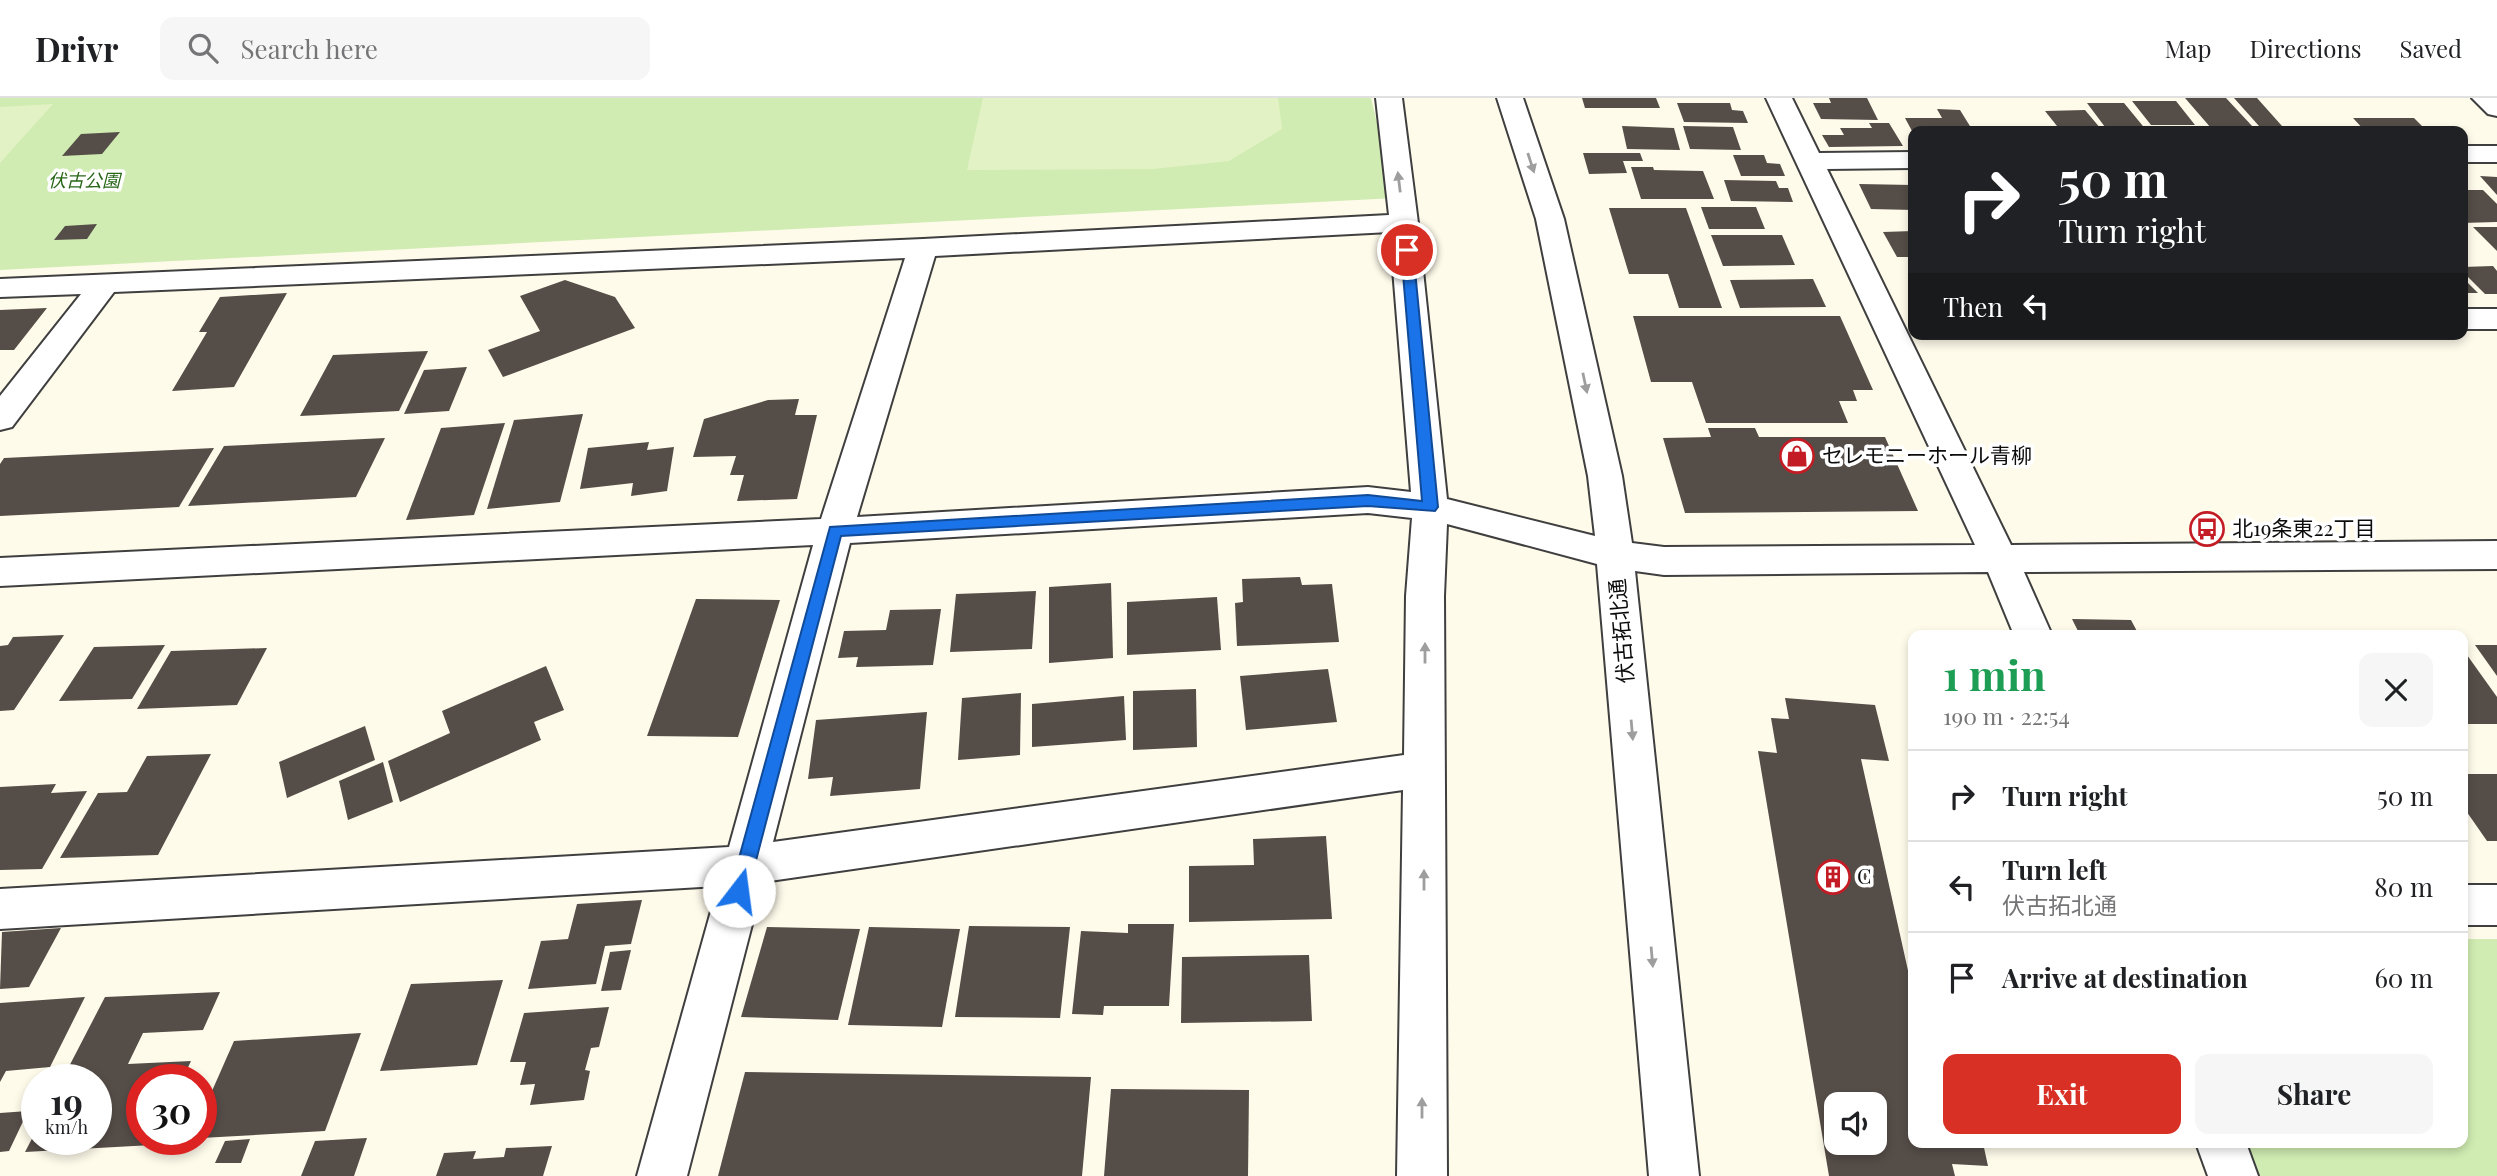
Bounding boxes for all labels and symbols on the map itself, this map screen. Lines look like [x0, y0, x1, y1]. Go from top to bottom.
one-way arrow [1526, 152, 1537, 173]
park label: 伏古公園 [48, 168, 123, 192]
one-way arrow [1394, 171, 1405, 193]
pin [1377, 220, 1437, 280]
one-way arrow [1580, 372, 1591, 394]
shop icon: セレモニーホール青柳 [1778, 437, 1816, 475]
place label: セレモニーホール青柳 [1822, 440, 2032, 468]
bus stop icon: 北19条東22丁目 [2188, 510, 2226, 548]
place label: 北19条東22丁目 [2232, 513, 2376, 541]
street label: 伏古拓北通 [1601, 578, 1639, 685]
one-way arrow [1419, 642, 1431, 664]
one-way arrow [1626, 719, 1637, 741]
position arrow [702, 854, 776, 928]
building icon: C [1814, 858, 1852, 896]
place label: C [1857, 861, 1871, 889]
one-way arrow [1418, 869, 1430, 891]
one-way arrow [1647, 946, 1658, 968]
speed limit sign: 30 [126, 1064, 217, 1155]
one-way arrow [1416, 1097, 1428, 1119]

